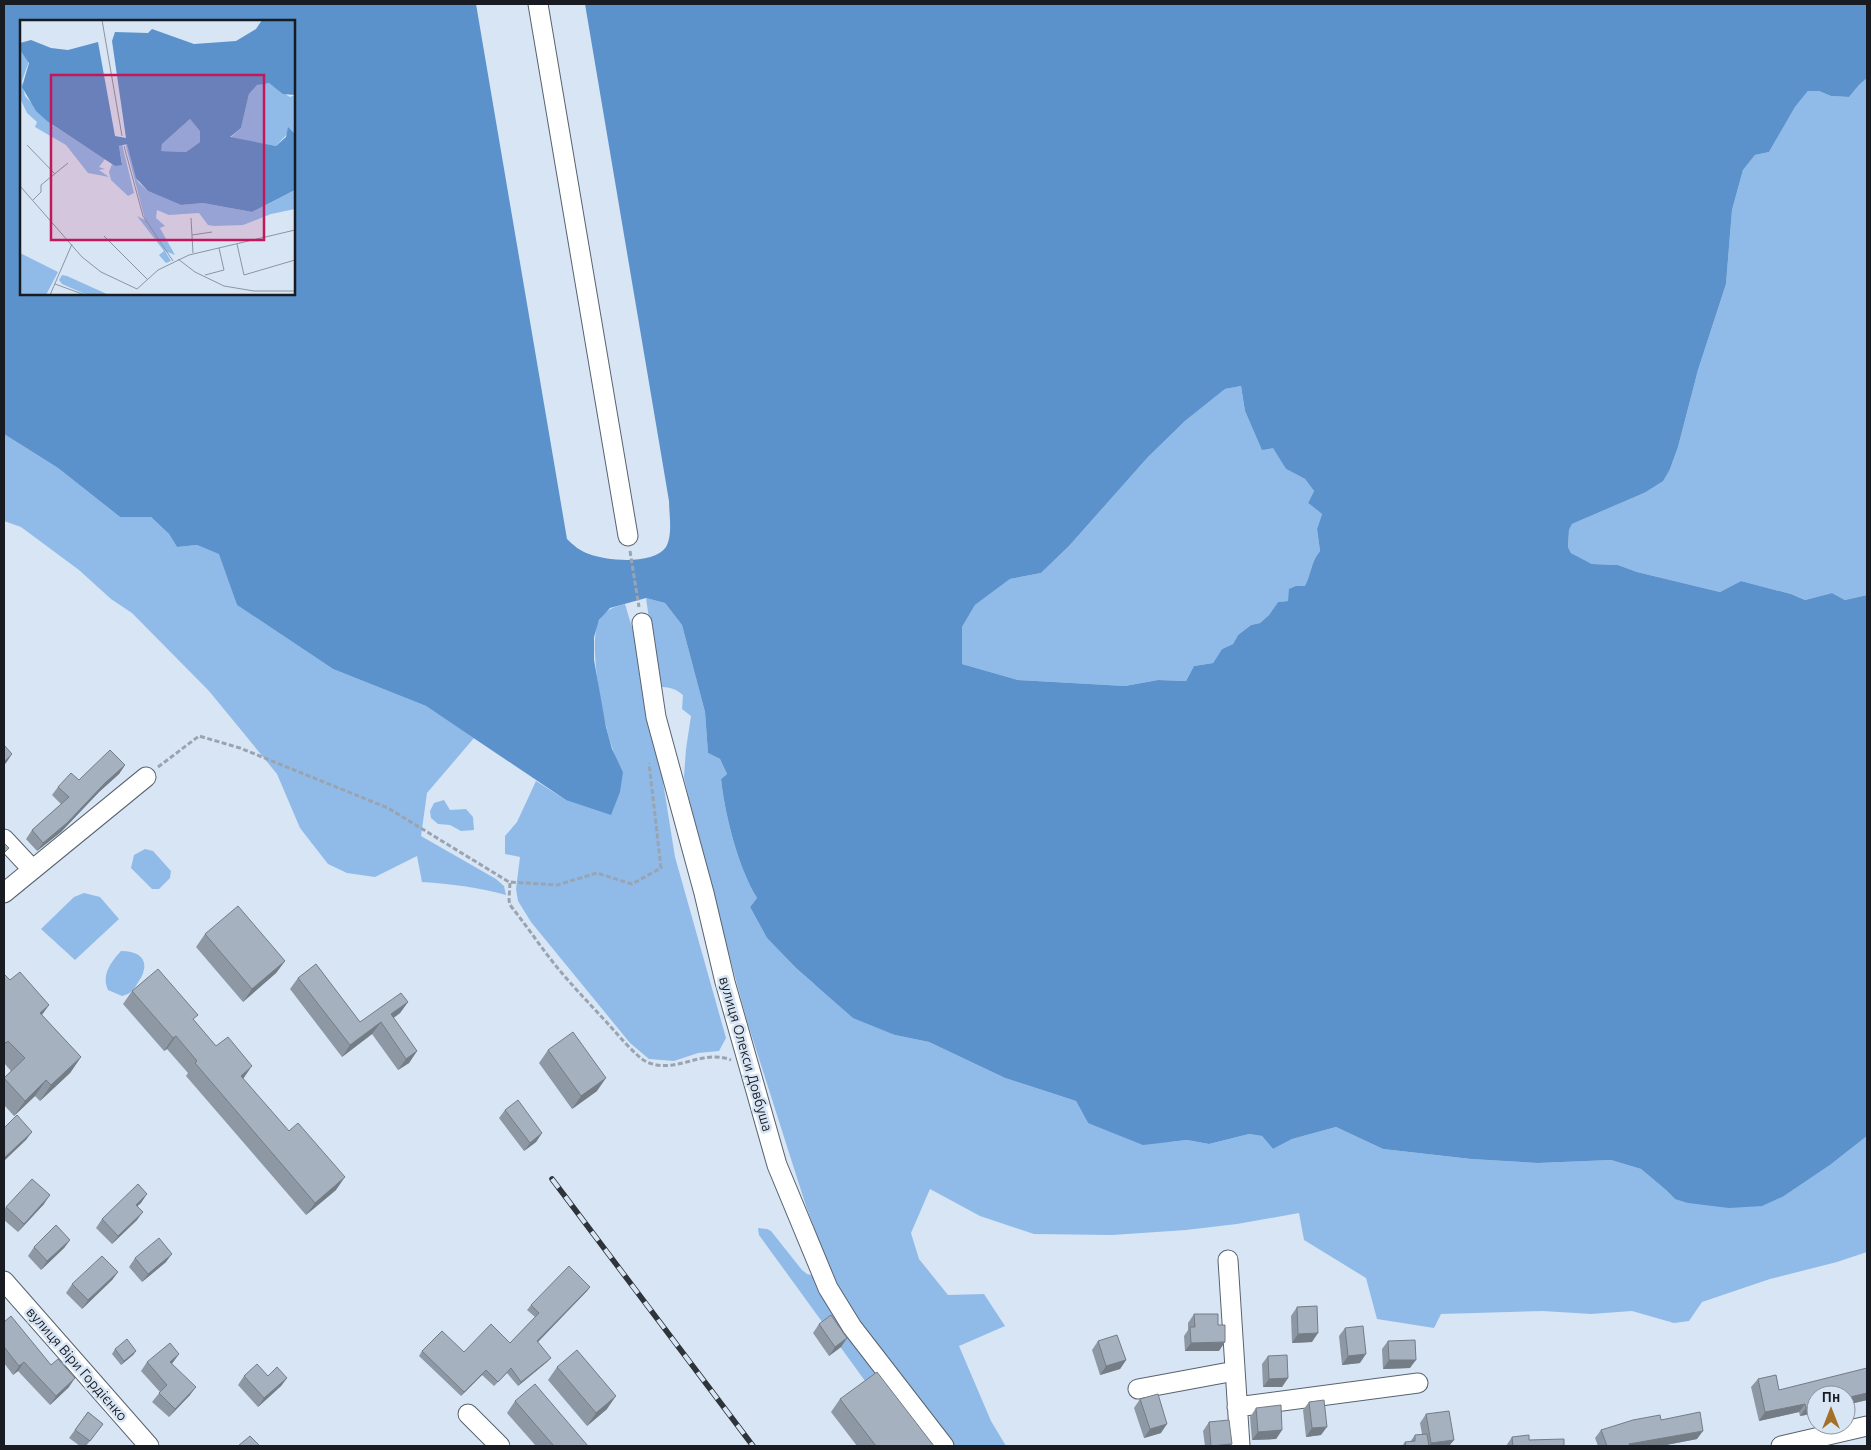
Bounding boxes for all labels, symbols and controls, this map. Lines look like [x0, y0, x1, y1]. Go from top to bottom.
inset map [20, 20, 295, 295]
street label: вулиця Олекси Довбуша [716, 975, 776, 1133]
street label: вулиця Віри Гордієнко [23, 1304, 131, 1424]
north arrow [1806, 1385, 1856, 1435]
text: Пн [1822, 1389, 1840, 1405]

